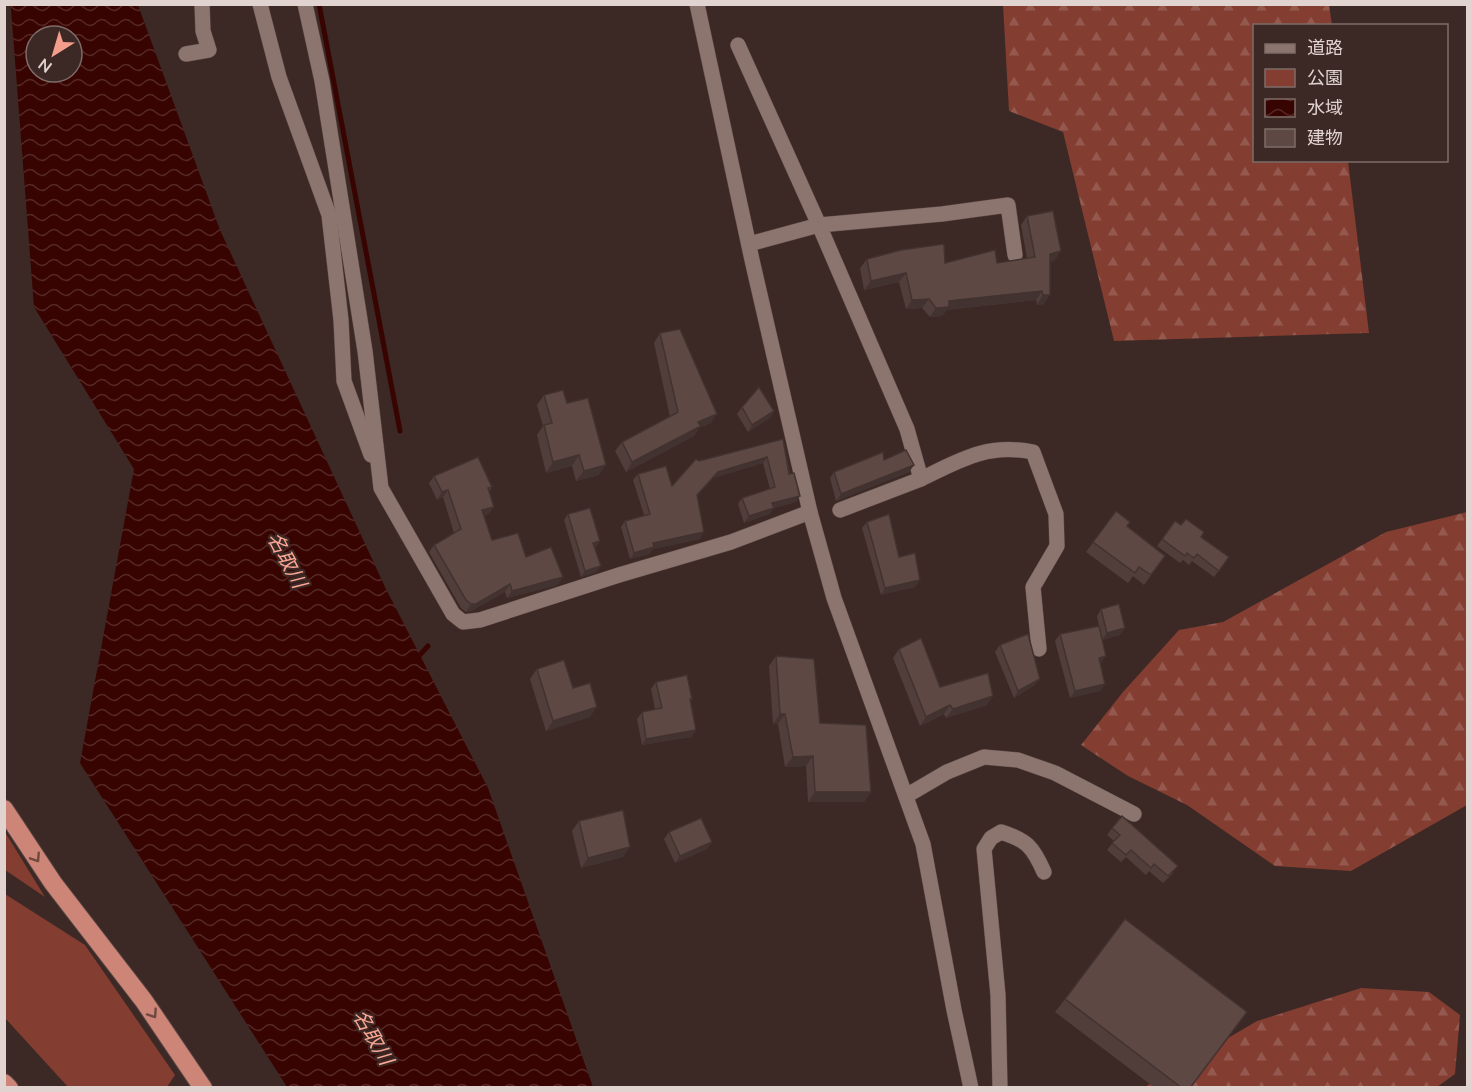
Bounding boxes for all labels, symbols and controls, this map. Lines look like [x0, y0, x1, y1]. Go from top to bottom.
north arrow [24, 24, 84, 84]
legend [1253, 24, 1448, 162]
text: 道路 [1307, 36, 1343, 60]
text: N [34, 53, 57, 78]
text: 公園 [1307, 66, 1343, 90]
text: 水域 [1307, 96, 1343, 120]
text: 建物 [1307, 126, 1343, 150]
water label: 名取川 [261, 527, 314, 595]
one-way arrow [29, 852, 41, 862]
water label: 名取川 [346, 1005, 400, 1072]
one-way arrow [146, 1008, 157, 1019]

